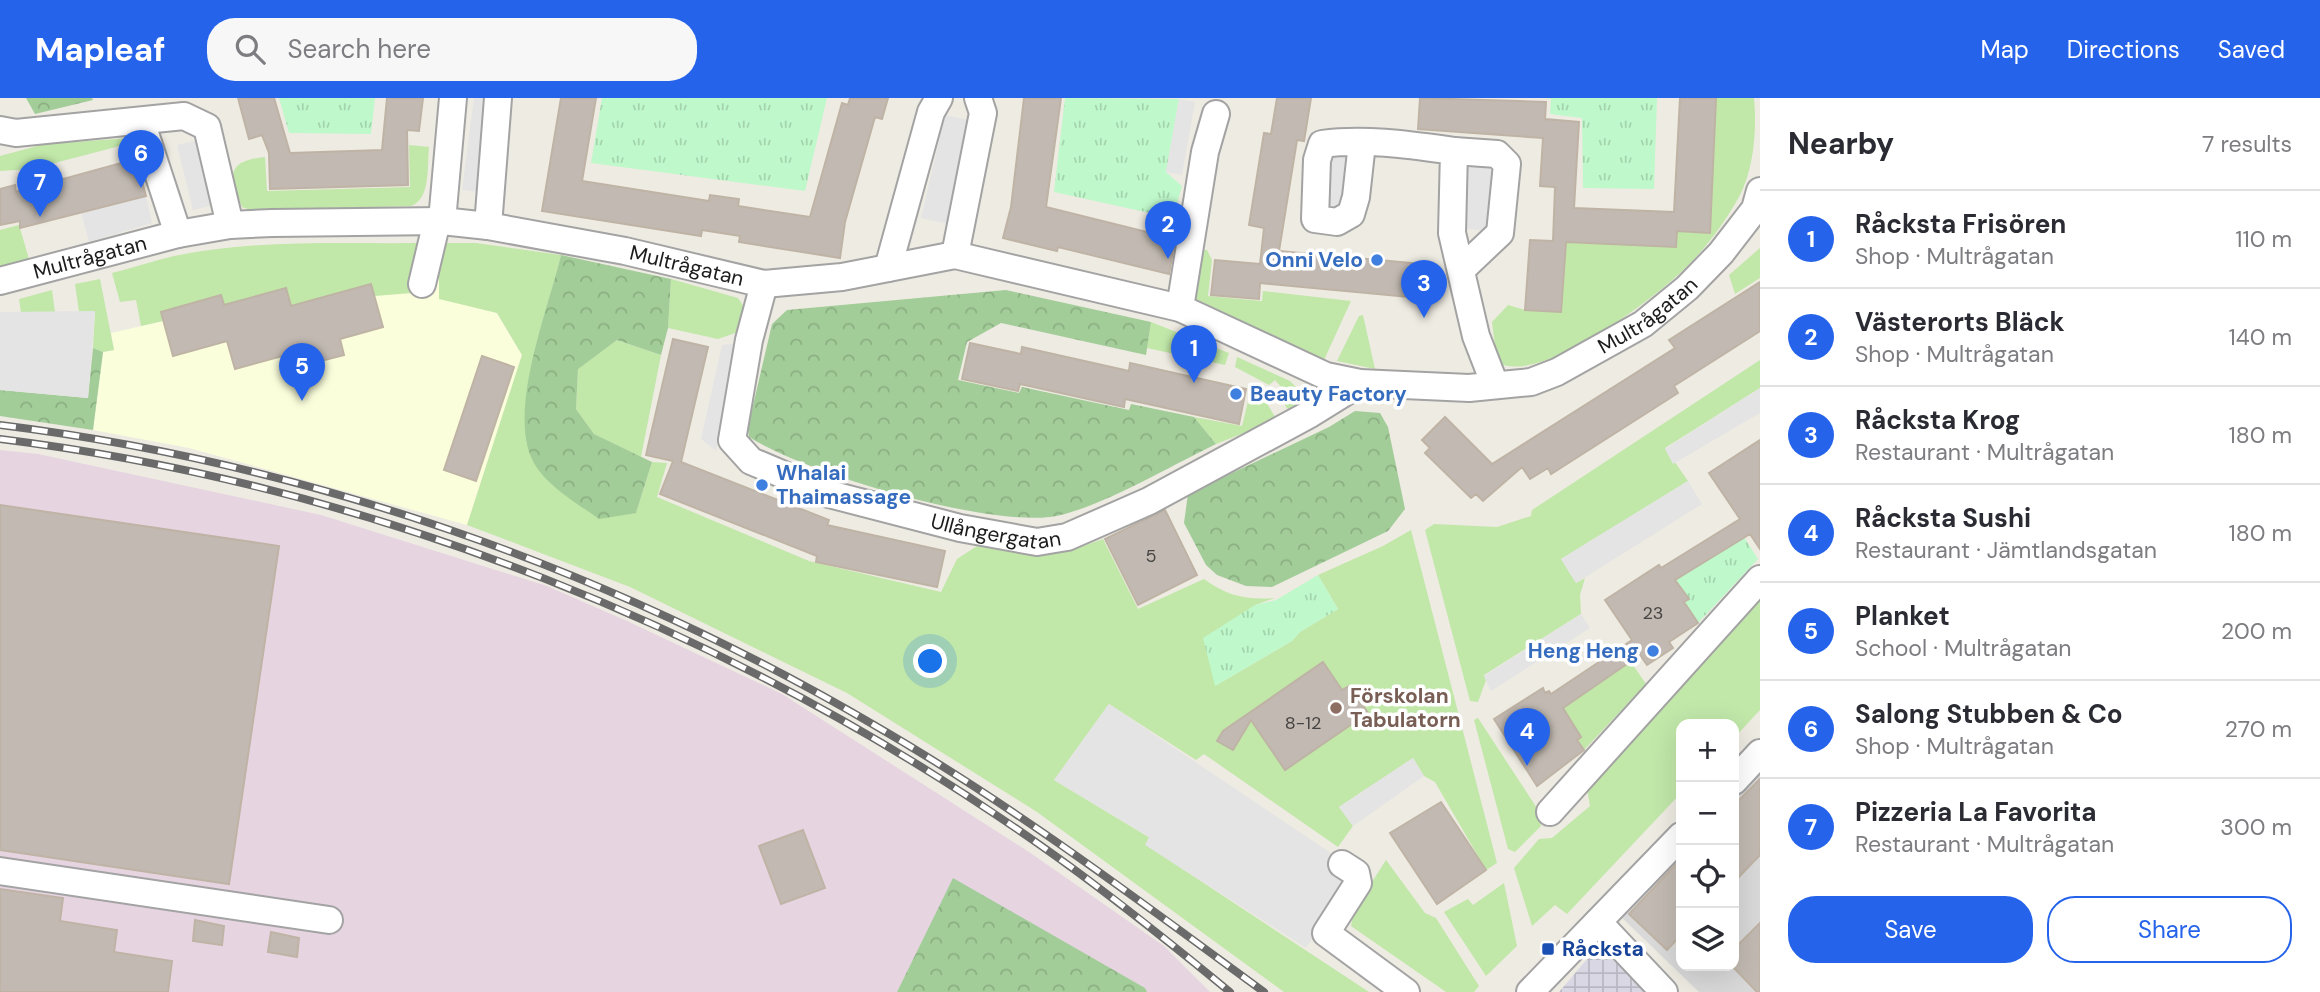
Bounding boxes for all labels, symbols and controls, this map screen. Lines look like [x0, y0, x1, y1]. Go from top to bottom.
search box [207, 18, 697, 81]
text: Mapleaf [35, 28, 165, 71]
icon: search [231, 30, 269, 68]
text: Search here [287, 32, 431, 66]
text: Map [1981, 34, 2029, 65]
text: Directions [2067, 34, 2180, 65]
text: Saved [2218, 34, 2285, 65]
text: Nearby [1788, 124, 1894, 163]
text: 7 results [2202, 129, 2292, 159]
pin: 6 [118, 130, 164, 188]
pin: 7 [17, 159, 63, 217]
pin: 2 [1145, 201, 1191, 259]
text: Råcksta Frisören [1855, 207, 2066, 241]
text: 1 [1807, 224, 1815, 254]
text: 110 m [2235, 224, 2292, 254]
street label: Multrågatan [30, 229, 150, 286]
street label: Multrågatan [627, 239, 747, 293]
text: Shop · Multrågatan [1855, 241, 2054, 271]
place label: Onni Velo [1265, 246, 1363, 274]
marker: Onni Velo [1369, 252, 1385, 268]
pin: 3 [1401, 260, 1447, 318]
street label: Multrågatan [1593, 271, 1704, 360]
text: Västerorts Bläck [1855, 305, 2065, 339]
text: 2 [1804, 322, 1818, 352]
text: 140 m [2229, 322, 2292, 352]
pin: 1 [1171, 325, 1217, 383]
text: Shop · Multrågatan [1855, 339, 2054, 369]
pin: 5 [279, 343, 325, 401]
place label: Beauty Factory [1250, 380, 1407, 408]
marker: Beauty Factory [1228, 386, 1244, 402]
text: Råcksta Krog [1855, 403, 2020, 437]
text: 3 [1804, 420, 1818, 450]
text: 180 m [2228, 420, 2292, 450]
text: Restaurant · Multrågatan [1855, 437, 2114, 467]
place label: Whalai Thaimassage [776, 459, 911, 511]
marker: Whalai Thaimassage [754, 477, 770, 493]
text: Råcksta Sushi [1855, 501, 2031, 535]
street label: Ullångergatan [928, 507, 1063, 556]
text: 4 [1804, 518, 1818, 548]
text: 180 m [2228, 518, 2292, 548]
text: Restaurant · Jämtlandsgatan [1855, 535, 2157, 565]
house number: 5 [1146, 544, 1156, 568]
text: Planket [1855, 599, 1950, 633]
house number: 23 [1642, 601, 1664, 625]
text: 5 [1804, 616, 1818, 646]
text: 200 m [2221, 616, 2292, 646]
text: School · Multrågatan [1855, 633, 2071, 663]
place label: Heng Heng [1528, 637, 1639, 665]
marker: Heng Heng [1645, 643, 1661, 659]
your location [913, 644, 947, 678]
place label: Förskolan Tabulatorn [1350, 682, 1461, 734]
text: Salong Stubben & Co [1855, 697, 2123, 731]
marker: Förskolan Tabulatorn [1328, 700, 1344, 716]
pin: 4 [1504, 708, 1550, 766]
house number: 8-12 [1285, 711, 1321, 735]
text: 6 [1804, 714, 1818, 744]
text: 270 m [2225, 714, 2292, 744]
map controls [1676, 719, 1739, 971]
button: + [1676, 719, 1739, 782]
text: Shop · Multrågatan [1855, 731, 2054, 761]
button: − [1676, 782, 1739, 845]
text: Pizzeria La Favorita [1855, 795, 2097, 829]
text: 7 [1805, 812, 1817, 842]
text: 300 m [2220, 812, 2292, 842]
text: Restaurant · Multrågatan [1855, 829, 2114, 859]
button: locate [1676, 845, 1739, 908]
button: Save [1788, 896, 2033, 963]
button: Share [2047, 896, 2292, 963]
button: layers [1676, 908, 1739, 971]
place label: Råcksta [1562, 935, 1644, 963]
marker: Råcksta [1540, 941, 1556, 957]

